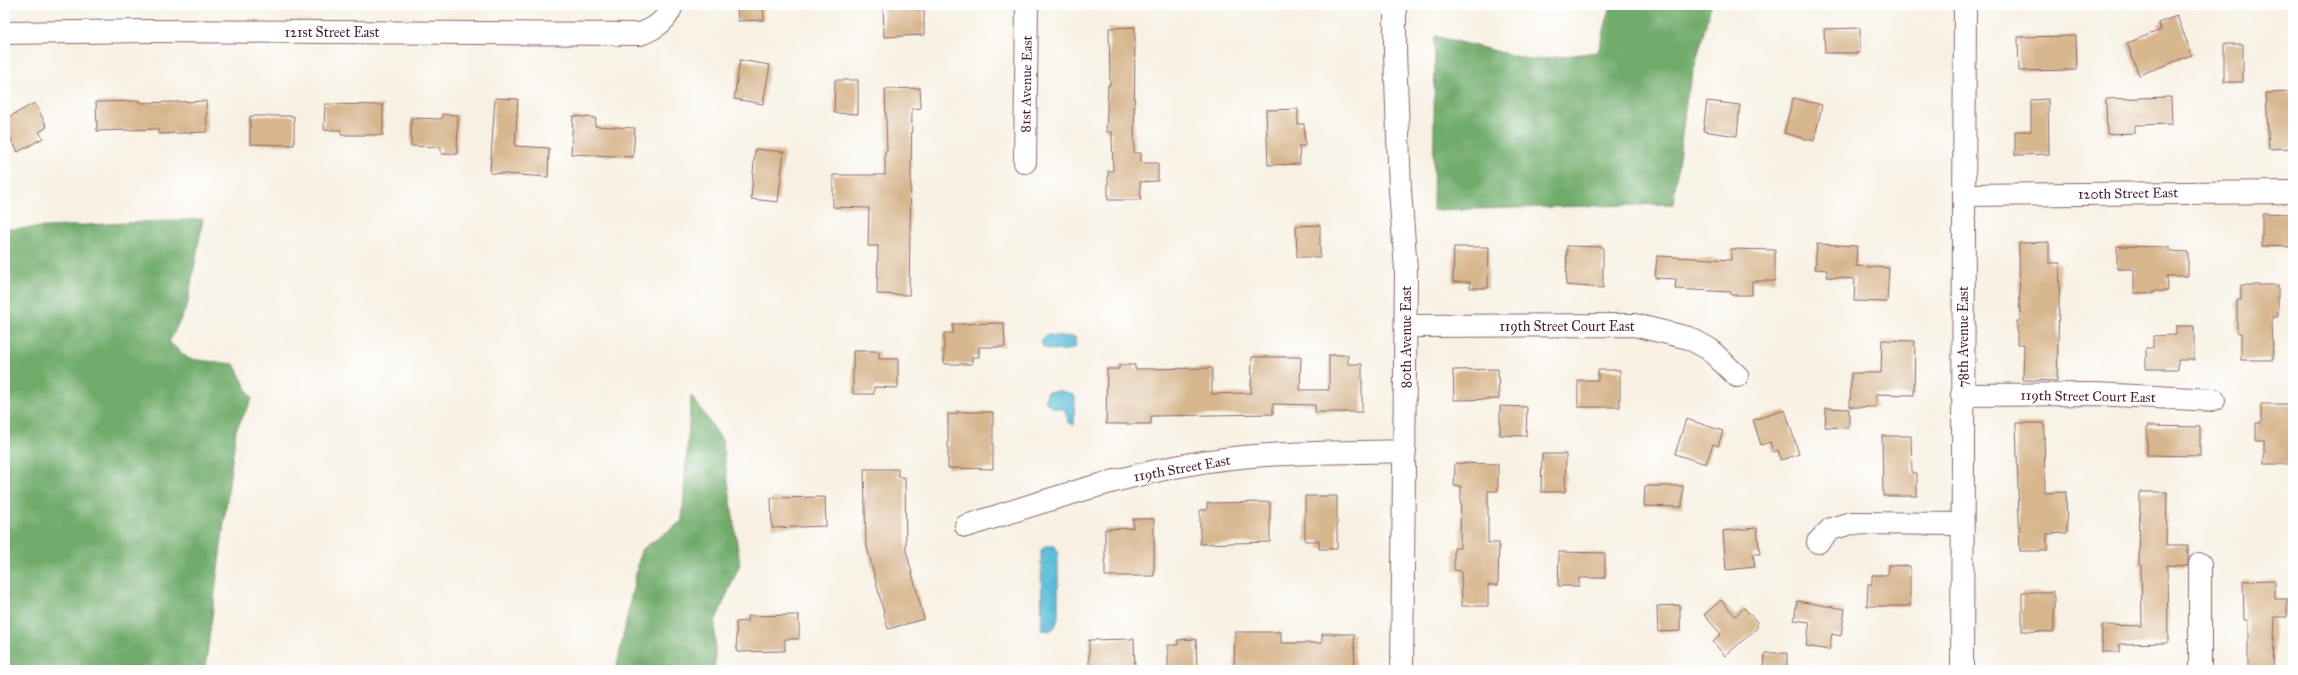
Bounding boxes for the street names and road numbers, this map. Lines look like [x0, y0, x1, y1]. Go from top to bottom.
street label: 121st Street East [285, 24, 379, 41]
street label: 81st Avenue East [1017, 35, 1036, 133]
street label: 120th Street East [2078, 184, 2178, 203]
street label: 80th Avenue East [1398, 286, 1415, 388]
street label: 78th Avenue East [1955, 286, 1972, 388]
street label: 119th Street Court East [1499, 318, 1635, 335]
street label: 119th Street Court East [2020, 387, 2156, 406]
street label: 119th Street East [1132, 452, 1232, 485]

